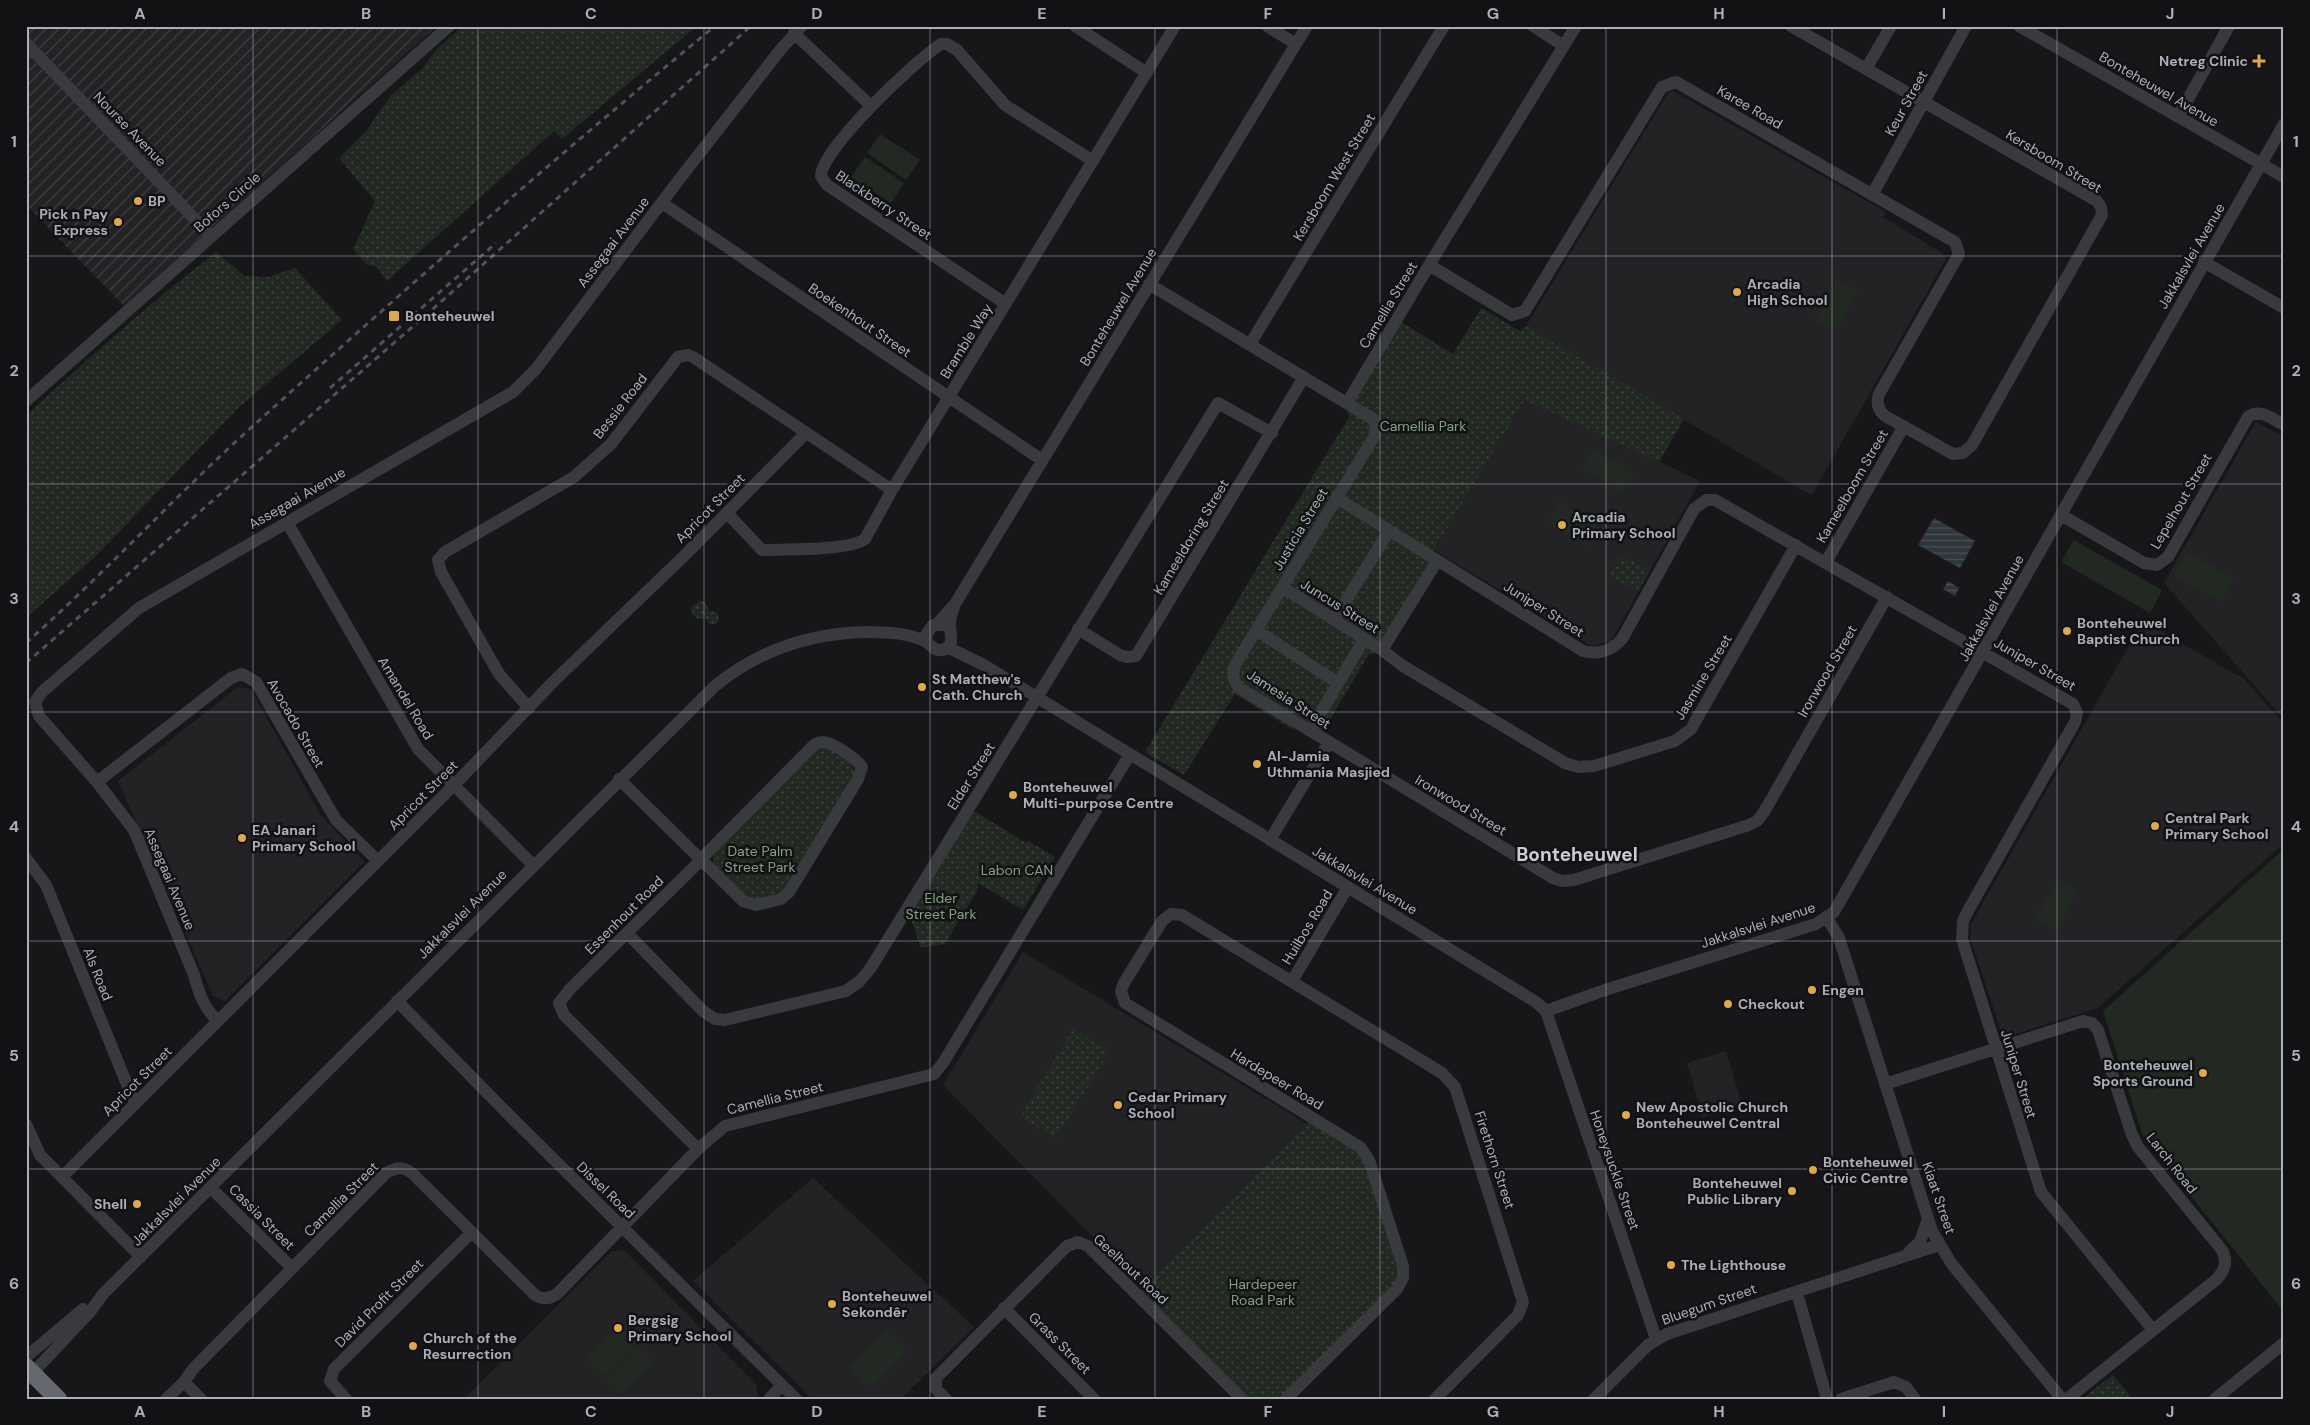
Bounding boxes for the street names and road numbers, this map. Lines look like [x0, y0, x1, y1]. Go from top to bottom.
street label: Bonteheuwel Avenue [2096, 47, 2222, 131]
street label: Keur Street [1881, 67, 1931, 139]
street label: Karee Road [1714, 81, 1786, 133]
street label: Nourse Avenue [90, 88, 170, 170]
street label: Kersboom West Street [1289, 110, 1379, 244]
street label: Kersboom Street [2003, 125, 2105, 197]
street label: Blackberry Street [832, 166, 936, 244]
street label: Bofors Circle [190, 168, 264, 236]
street label: Assegaai Avenue [573, 193, 653, 291]
street label: Jakkalsvlei Avenue [2153, 200, 2229, 312]
street label: Bonteheuwel Avenue [1076, 245, 1160, 369]
street label: Camellia Street [1355, 258, 1421, 352]
street label: Boekenhout Street [805, 279, 915, 361]
street label: Bramble Way [936, 300, 996, 382]
street label: Bessie Road [589, 370, 651, 442]
street label: Kameelboom Street [1812, 426, 1892, 546]
street label: Lepelhout Street [2146, 450, 2216, 552]
street label: Assegaai Avenue [245, 463, 349, 533]
street label: Apricot Street [671, 469, 749, 547]
street label: Kameeldoring Street [1149, 476, 1233, 598]
street label: Justicia Street [1268, 485, 1332, 573]
street label: Jakkalsvlei Avenue [1954, 551, 2028, 664]
street label: Juncus Street [1297, 575, 1383, 637]
street label: Juniper Street [1500, 577, 1588, 641]
street label: Ironwood Street [1793, 622, 1861, 720]
street label: Jasmine Street [1670, 631, 1736, 723]
street label: Juniper Street [1991, 633, 2079, 695]
street label: Amandel Road [374, 653, 438, 743]
street label: Jamesia Street [1244, 665, 1334, 733]
street label: Avocado Street [263, 675, 329, 771]
street label: Elder Street [943, 739, 999, 813]
street label: Apricot Street [384, 756, 462, 834]
street label: Ironwood Street [1412, 771, 1510, 839]
street label: Assegaai Avenue [140, 825, 200, 933]
street label: Jakkalsvlei Avenue [1309, 842, 1421, 918]
street label: Jakkalsvlei Avenue [413, 865, 511, 963]
street label: Essenhout Road [581, 872, 667, 958]
street label: Huilbos Road [1278, 886, 1336, 968]
street label: Jakkalsvlei Avenue [1699, 898, 1817, 952]
street label: Als Road [79, 945, 117, 1003]
street label: Juniper Street [1997, 1028, 2041, 1120]
street label: Apricot Street [98, 1042, 176, 1120]
street label: Hardepeer Road [1227, 1044, 1327, 1114]
street label: Camellia Street [725, 1077, 825, 1119]
street label: Honeysuckle Street [1586, 1108, 1644, 1232]
street label: Firethorn Street [1471, 1109, 1519, 1211]
street label: Larch Road [2143, 1129, 2201, 1197]
street label: Jakkalsvlei Avenue [127, 1152, 225, 1250]
street label: Camellia Street [300, 1158, 382, 1240]
street label: Dissel Road [573, 1158, 639, 1222]
street label: Kiaat Street [1918, 1159, 1960, 1237]
street label: Cassia Street [225, 1180, 299, 1254]
street label: Geelhout Road [1090, 1230, 1172, 1308]
street label: David Profit Street [331, 1255, 427, 1351]
street label: Bluegum Street [1659, 1279, 1759, 1329]
street label: Grass Street [1025, 1308, 1095, 1378]

